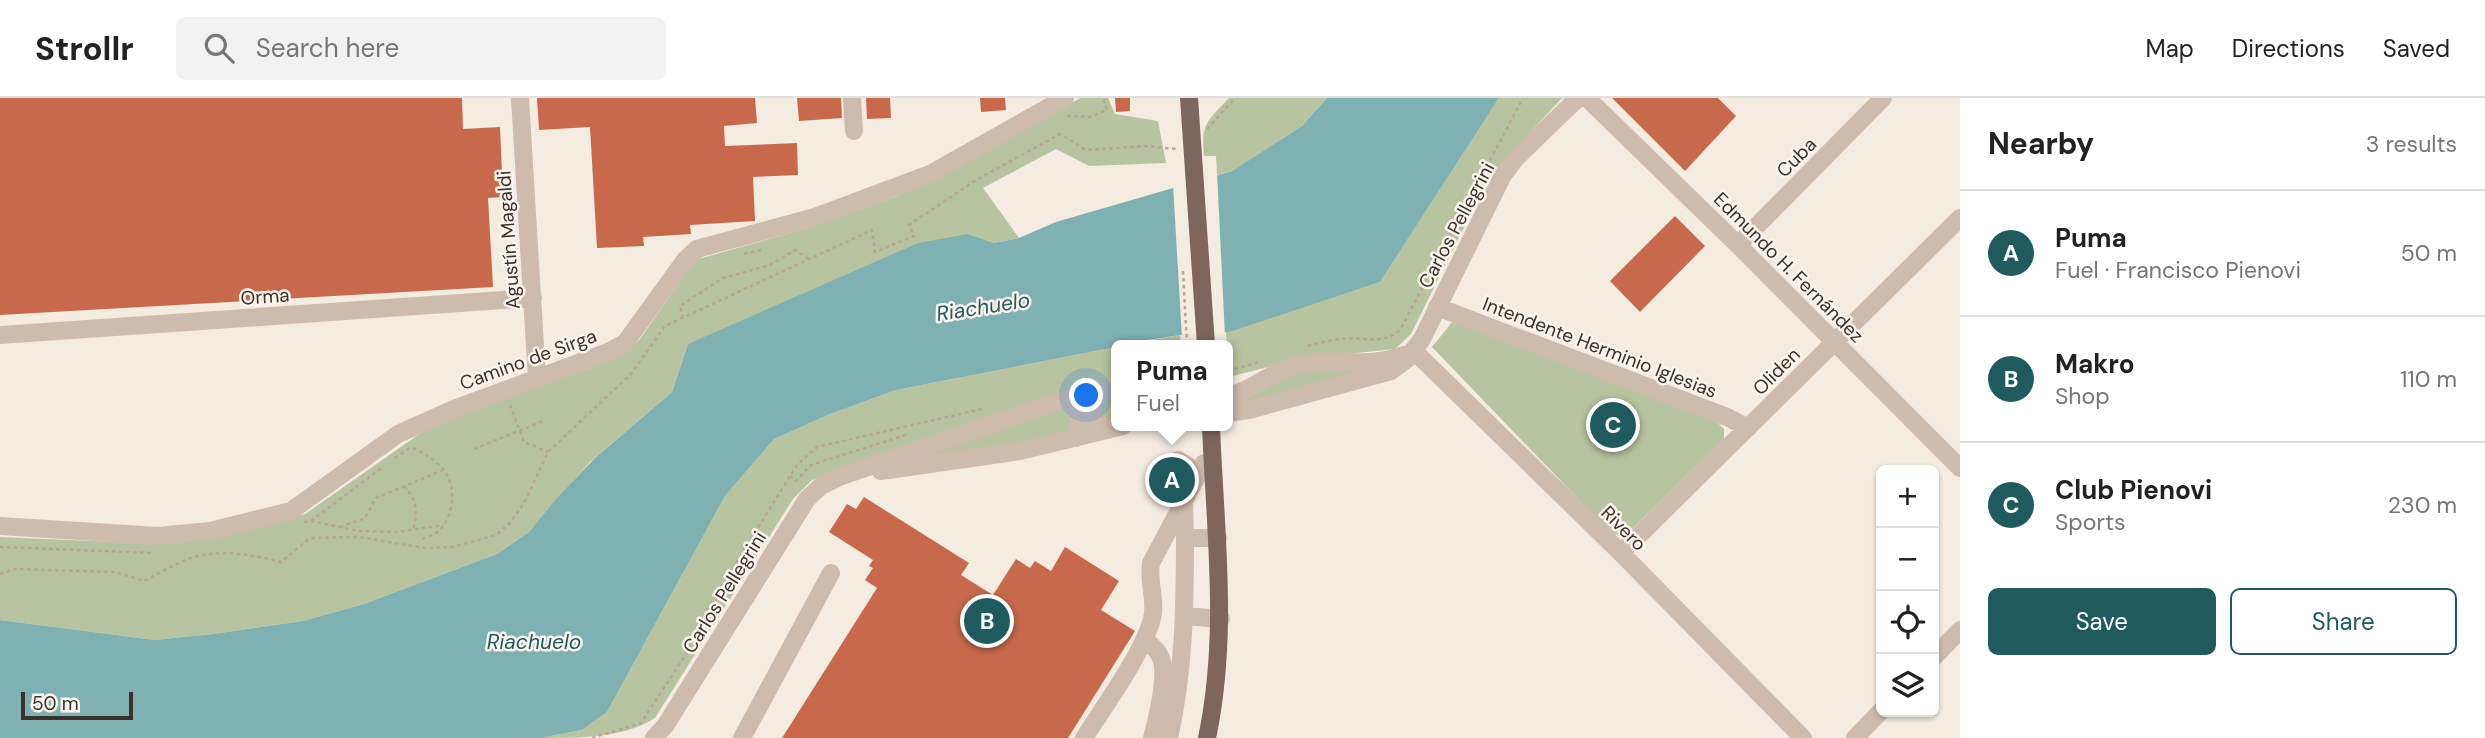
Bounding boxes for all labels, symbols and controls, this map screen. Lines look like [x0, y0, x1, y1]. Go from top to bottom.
search box [176, 17, 666, 80]
text: Strollr [35, 27, 134, 70]
icon: search [200, 29, 238, 67]
text: Search here [256, 31, 399, 65]
text: Map [2146, 33, 2194, 64]
text: Directions [2232, 33, 2345, 64]
text: Saved [2383, 33, 2450, 64]
text: Nearby [1988, 124, 2094, 163]
text: 3 results [2366, 129, 2457, 159]
street label: Cuba [1771, 132, 1822, 183]
street label: Carlos Pellegrini [1413, 158, 1500, 293]
street label: Agustín Magaldi [491, 170, 526, 310]
street label: Edmundo H. Fernández [1708, 187, 1869, 348]
text: Puma [2055, 221, 2127, 255]
text: A [2003, 238, 2019, 268]
text: 50 m [2401, 238, 2457, 268]
text: Fuel · Francisco Pienovi [2055, 255, 2301, 285]
street label: Orma [240, 282, 290, 311]
water label: Riachuelo [934, 286, 1032, 328]
street label: Intendente Herminio Iglesias [1479, 291, 1721, 404]
street label: Camino de Sirga [456, 323, 600, 396]
popup [1111, 340, 1233, 431]
street label: Oliden [1747, 342, 1805, 400]
text: Makro [2055, 347, 2135, 381]
text: Puma [1136, 354, 1208, 388]
text: B [2004, 364, 2018, 394]
text: 110 m [2400, 364, 2457, 394]
your location [1069, 378, 1103, 412]
text: Shop [2055, 381, 2110, 411]
text: Fuel [1136, 388, 1180, 418]
pin: C [1590, 399, 1636, 451]
pin: A [1149, 454, 1195, 506]
map controls [1876, 465, 1939, 717]
button: + [1876, 465, 1939, 528]
text: Club Pienovi [2055, 473, 2212, 507]
text: C [2003, 490, 2019, 520]
text: 230 m [2388, 490, 2457, 520]
street label: Rivero [1596, 500, 1652, 556]
text: Sports [2055, 507, 2125, 537]
street label: Carlos Pellegrini [677, 527, 772, 658]
button: − [1876, 528, 1939, 591]
button: Save [1988, 588, 2216, 655]
button: Share [2230, 588, 2457, 655]
button: locate [1876, 591, 1939, 654]
pin: B [964, 595, 1010, 647]
water label: Riachuelo [487, 628, 581, 656]
button: layers [1876, 654, 1939, 717]
scale bar [21, 689, 133, 721]
text: 50 m [32, 691, 79, 716]

